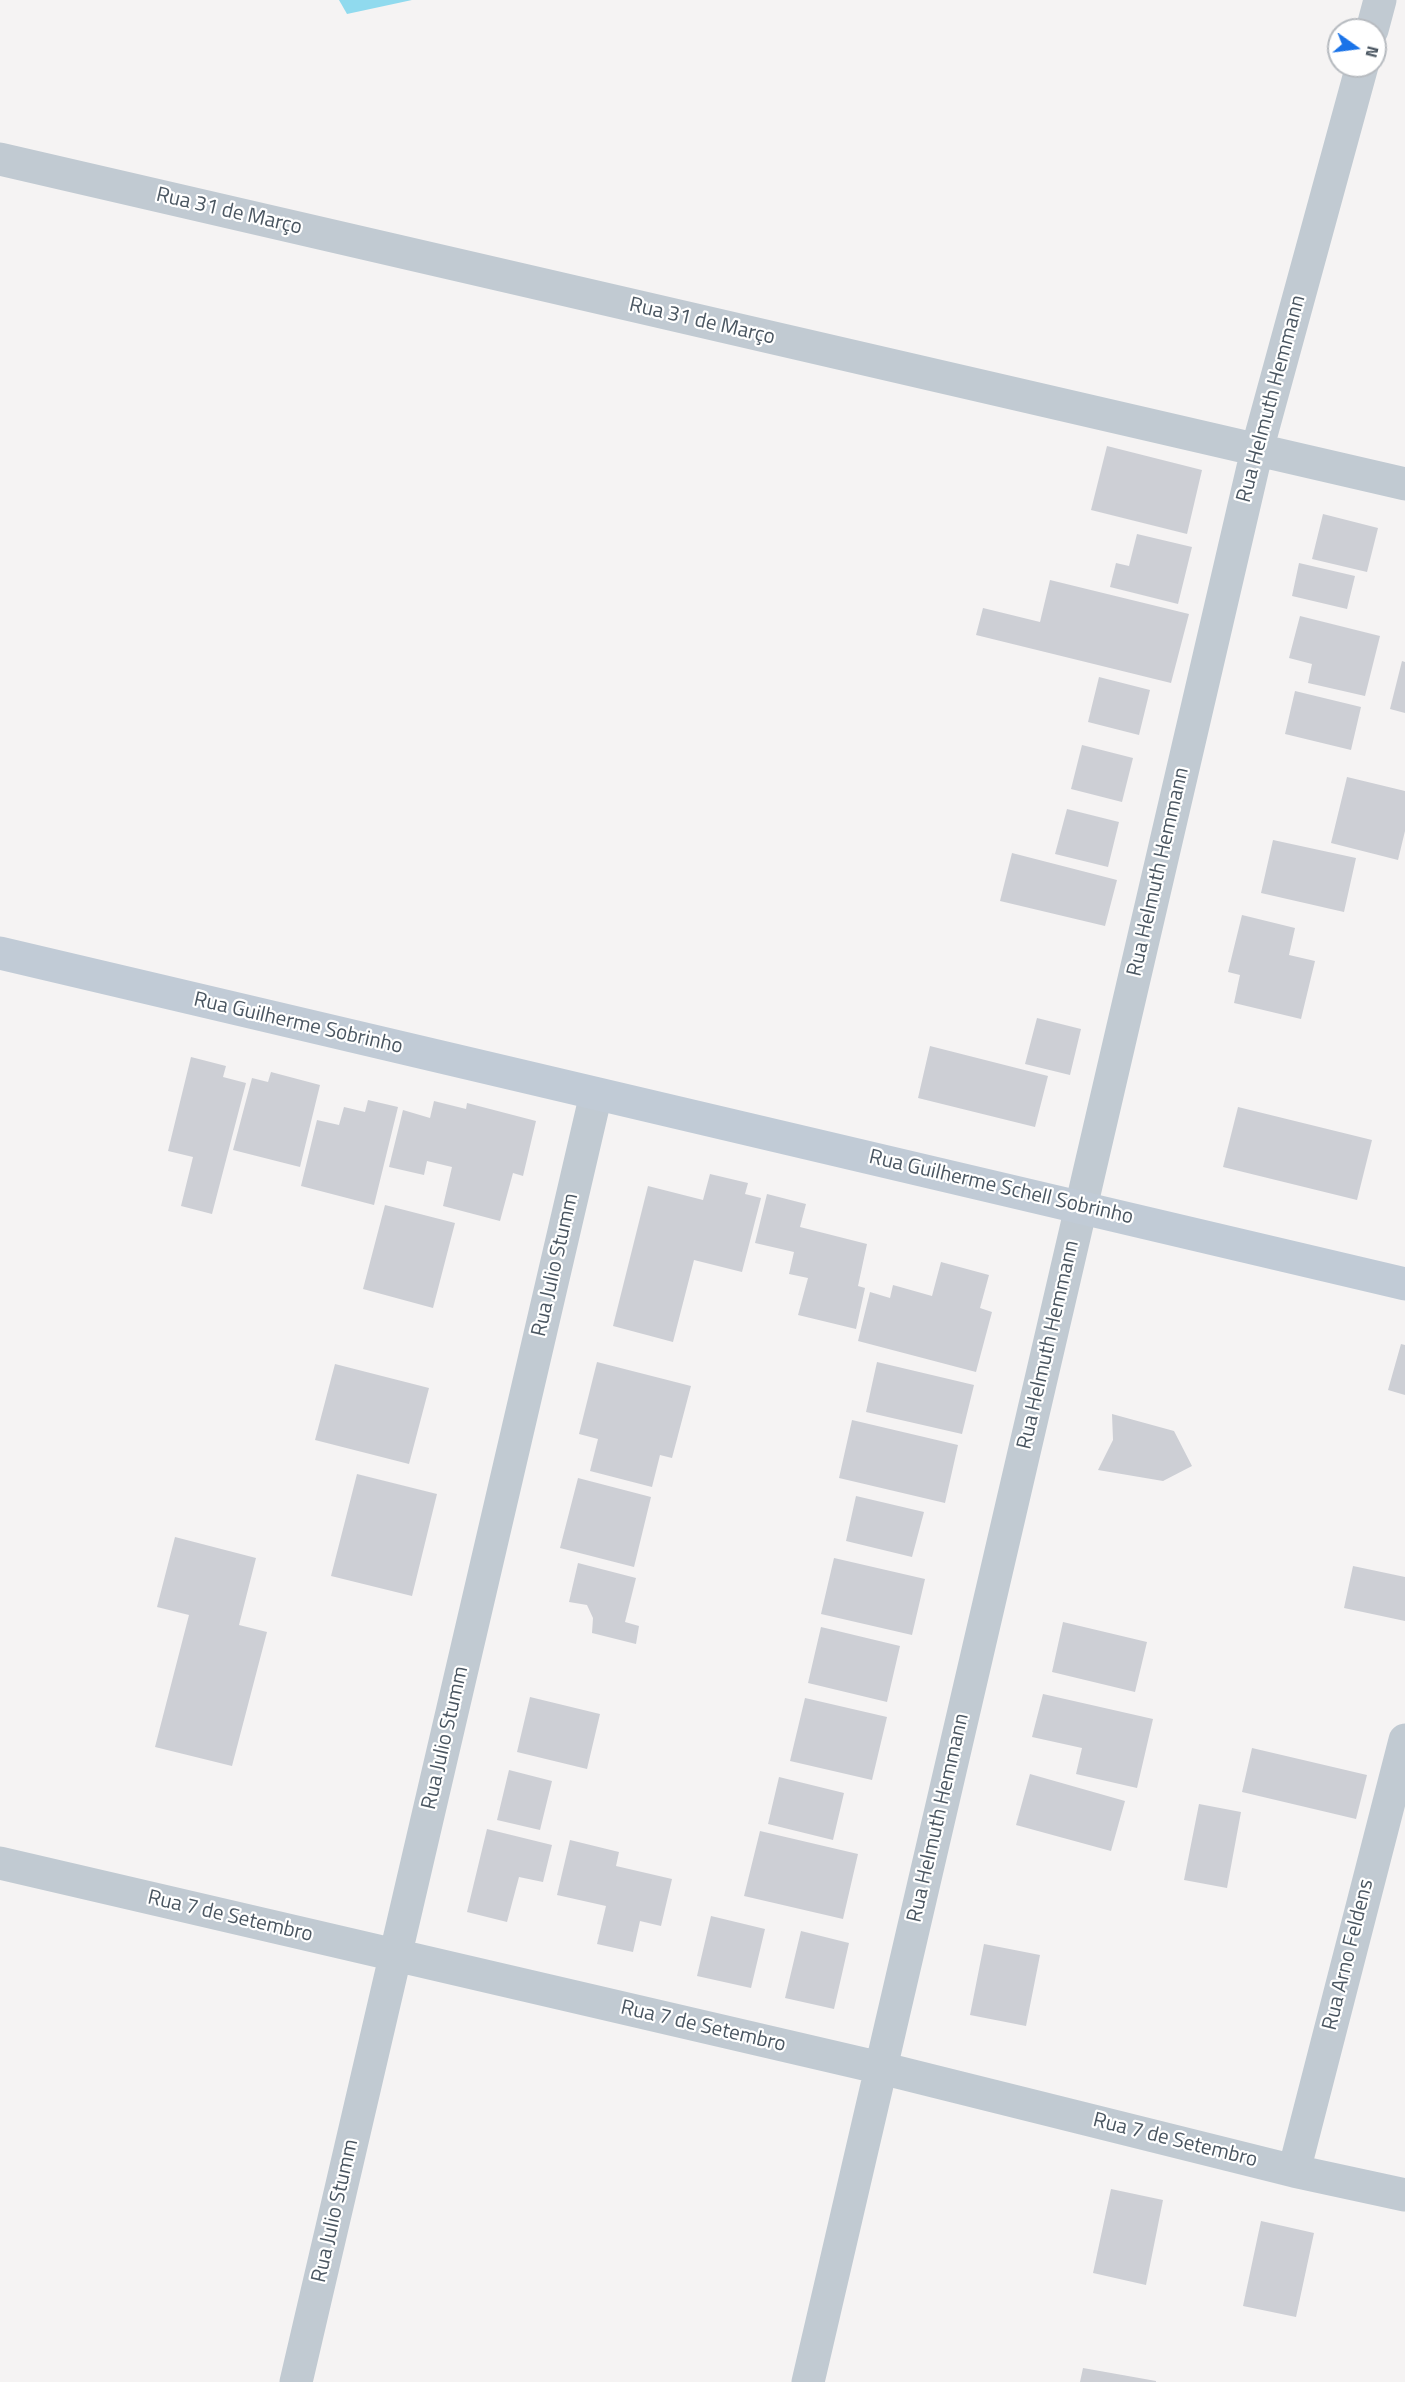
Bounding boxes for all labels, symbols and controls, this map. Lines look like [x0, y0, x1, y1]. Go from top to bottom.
north arrow [1327, 18, 1387, 78]
text: N [1360, 44, 1386, 60]
street label: Rua 31 de Março [154, 183, 304, 241]
street label: Rua 31 de Março [627, 293, 777, 351]
street label: Rua Helmuth Hemmann [1232, 293, 1312, 505]
street label: Rua Helmuth Hemmann [1123, 765, 1195, 979]
street label: Rua Guilherme Sobrinho [191, 988, 405, 1060]
street label: Rua Guilherme Schell Sobrinho [866, 1145, 1136, 1231]
street label: Rua Julio Stumm [527, 1191, 585, 1339]
street label: Rua Helmuth Hemmann [1013, 1238, 1085, 1452]
street label: Rua Julio Stumm [417, 1664, 475, 1812]
street label: Rua Helmuth Hemmann [903, 1711, 975, 1925]
street label: Rua Arno Feldens [1318, 1877, 1380, 2033]
street label: Rua 7 de Setembro [145, 1886, 315, 1948]
street label: Rua 7 de Setembro [618, 1996, 788, 2058]
street label: Rua 7 de Setembro [1090, 2108, 1260, 2174]
street label: Rua Julio Stumm [307, 2137, 365, 2285]

